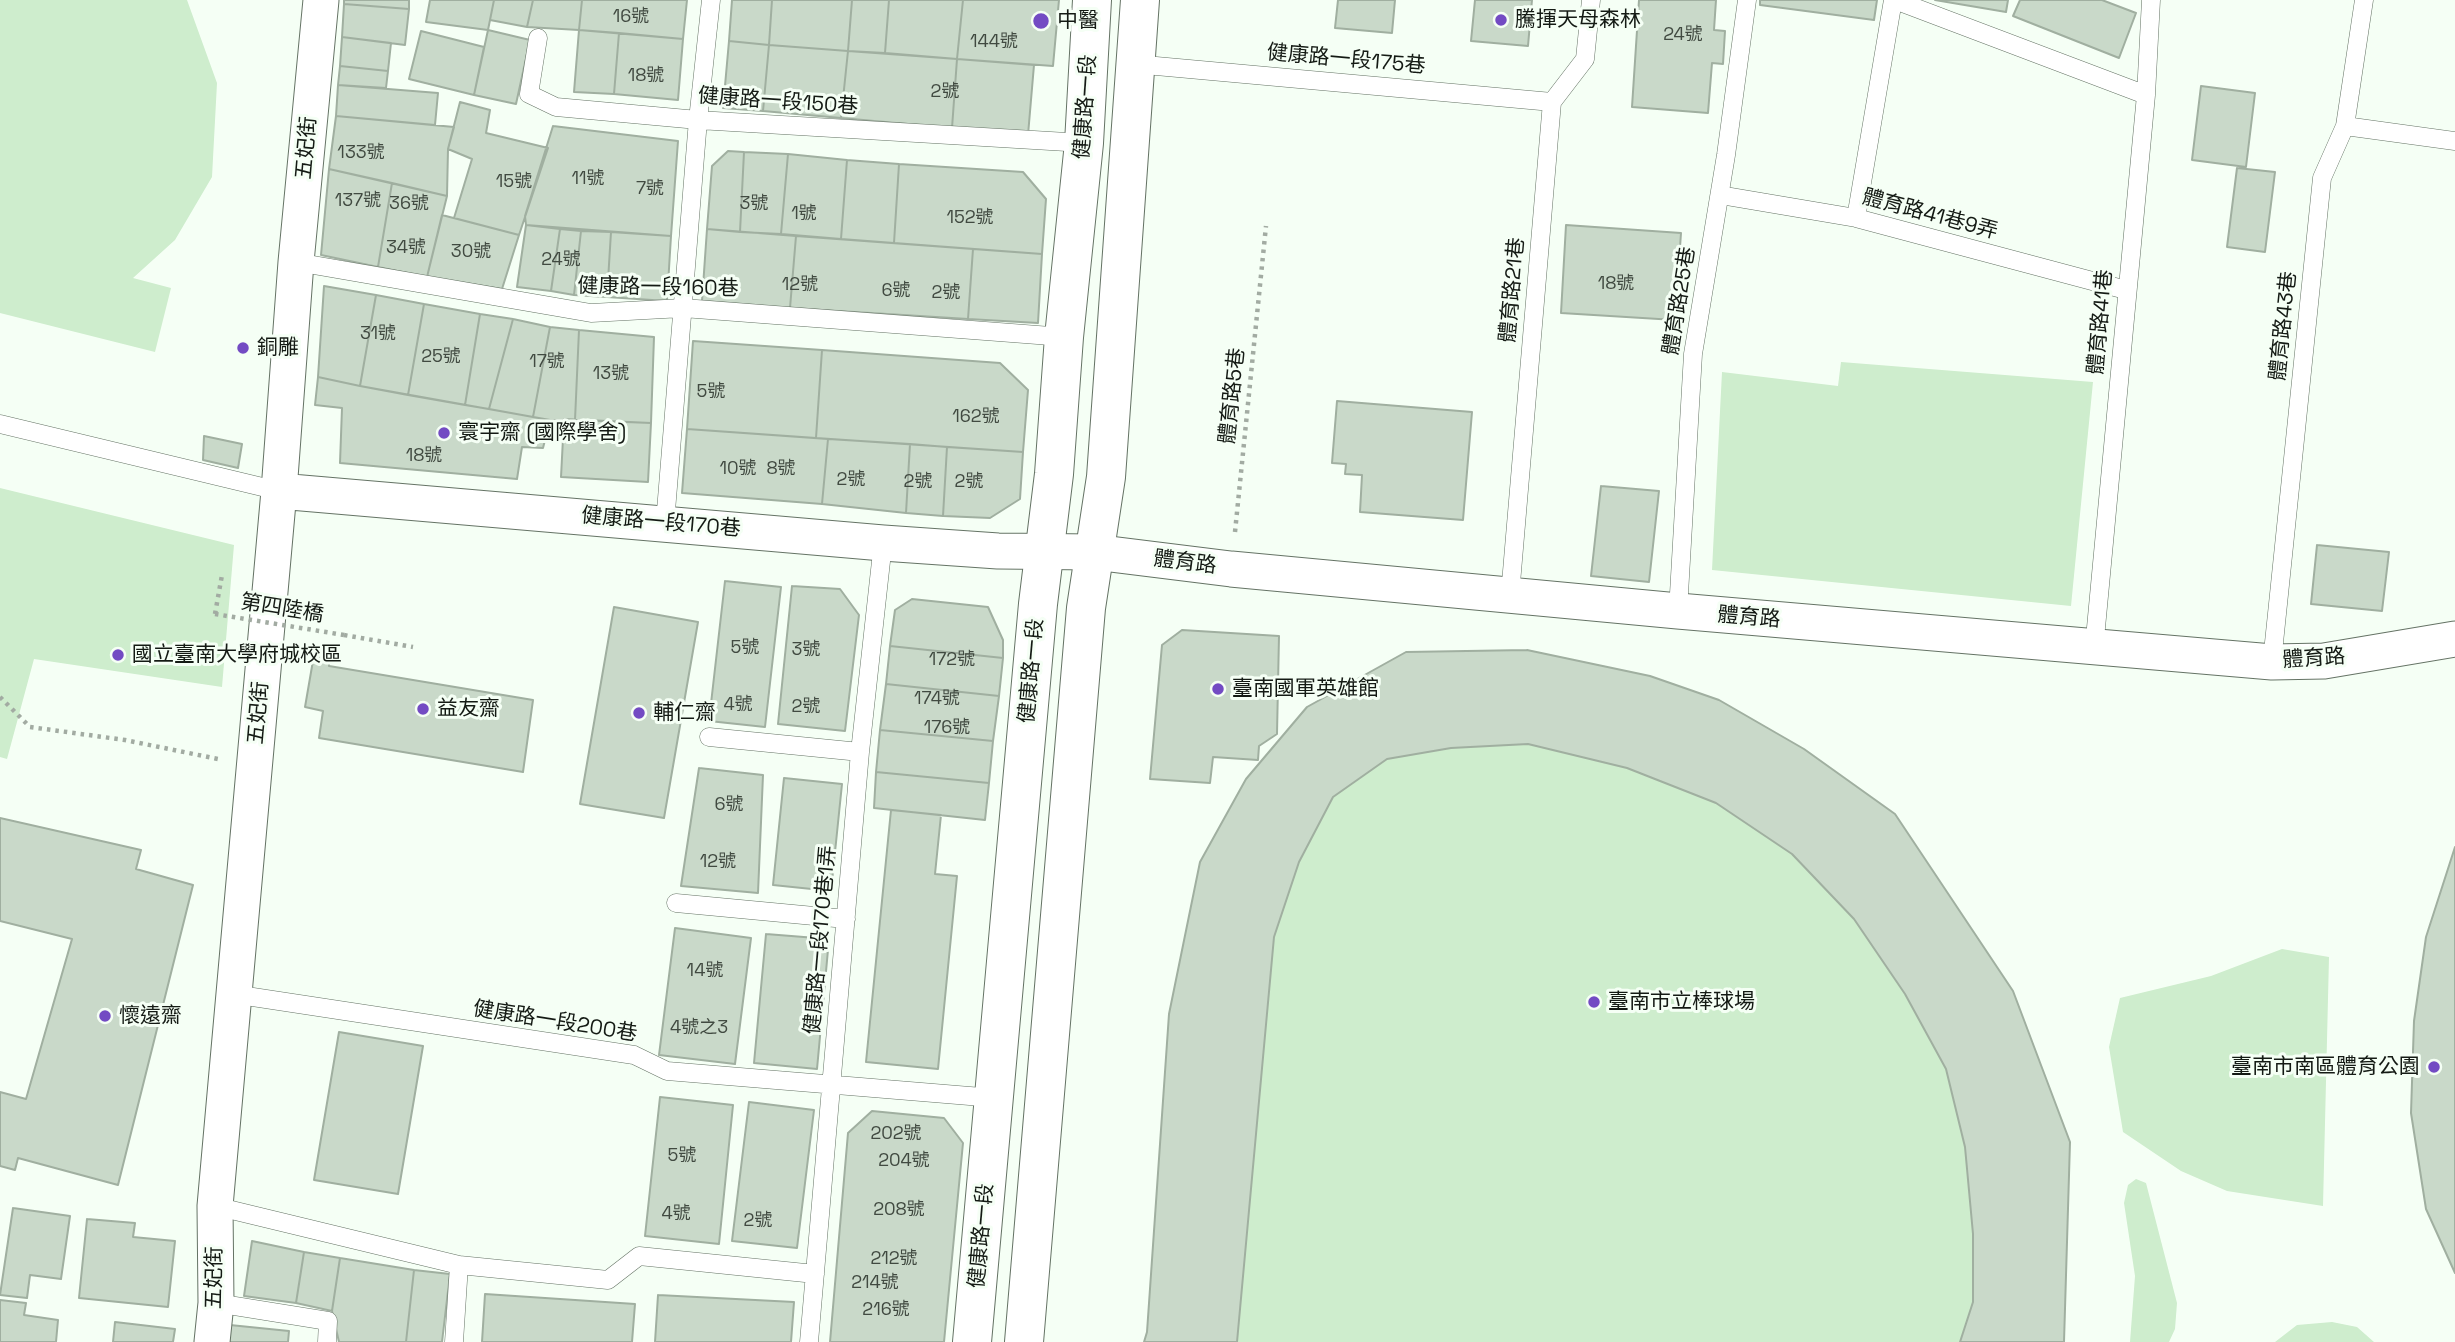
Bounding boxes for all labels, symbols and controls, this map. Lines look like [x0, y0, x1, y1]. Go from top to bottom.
house number: 16號 [613, 6, 649, 28]
place label: 騰揮天母森林 [1515, 7, 1641, 33]
place label: 中醫 [1057, 8, 1099, 34]
marker: 中醫 [1031, 11, 1051, 31]
marker: 騰揮天母森林 [1493, 12, 1509, 28]
house number: 24號 [1663, 24, 1703, 46]
house number: 144號 [970, 31, 1018, 53]
street label: 健康路一段175巷 [1266, 41, 1426, 79]
street label: 健康路一段 [1070, 54, 1102, 160]
house number: 18號 [628, 65, 664, 87]
house number: 2號 [931, 81, 959, 103]
street label: 健康路一段150巷 [697, 84, 859, 120]
street label: 五妃街 [292, 116, 322, 180]
house number: 133號 [337, 142, 385, 164]
house number: 11號 [571, 168, 605, 190]
house number: 15號 [496, 171, 532, 193]
house number: 7號 [636, 178, 664, 200]
street label: 體育路41巷9弄 [1859, 185, 2001, 245]
house number: 137號 [335, 190, 381, 212]
house number: 36號 [389, 193, 429, 215]
house number: 3號 [740, 193, 768, 215]
house number: 1號 [791, 203, 817, 225]
house number: 152號 [946, 207, 994, 229]
street label: 體育路21巷 [1496, 236, 1530, 344]
house number: 34號 [386, 237, 426, 259]
house number: 30號 [451, 241, 491, 263]
street label: 體育路25巷 [1659, 245, 1701, 357]
house number: 24號 [541, 249, 581, 271]
street label: 體育路41巷 [2084, 268, 2118, 376]
street label: 體育路43巷 [2266, 270, 2302, 382]
house number: 18號 [1598, 273, 1634, 295]
street label: 健康路一段160巷 [577, 274, 739, 302]
house number: 12號 [782, 274, 818, 296]
house number: 6號 [881, 280, 911, 302]
house number: 2號 [932, 282, 960, 304]
house number: 31號 [360, 323, 396, 345]
place label: 銅雕 [257, 335, 299, 361]
marker: 銅雕 [235, 340, 251, 356]
house number: 25號 [421, 346, 461, 368]
street label: 體育路5巷 [1215, 347, 1251, 445]
house number: 17號 [529, 351, 565, 373]
house number: 13號 [593, 363, 629, 385]
house number: 5號 [697, 381, 725, 403]
house number: 162號 [952, 406, 1000, 428]
place label: 寰宇齋 (國際學舍) [458, 420, 626, 446]
marker: 寰宇齋 (國際學舍) [436, 425, 452, 441]
house number: 18號 [406, 445, 442, 467]
house number: 10號 [719, 458, 757, 480]
house number: 8號 [766, 458, 796, 480]
house number: 2號 [837, 469, 865, 491]
house number: 2號 [904, 471, 932, 493]
house number: 2號 [955, 471, 983, 493]
street label: 健康路一段170巷 [580, 503, 742, 543]
street label: 體育路 [1152, 547, 1218, 579]
street label: 第四陸橋 [239, 590, 325, 628]
street label: 體育路 [1717, 603, 1781, 633]
street label: 健康路一段 [1015, 618, 1049, 724]
house number: 5號 [731, 637, 759, 659]
house number: 3號 [792, 639, 820, 661]
place label: 國立臺南大學府城校區 [132, 642, 342, 668]
street label: 體育路 [2282, 644, 2346, 674]
marker: 國立臺南大學府城校區 [110, 647, 126, 663]
house number: 172號 [929, 649, 975, 671]
place label: 臺南國軍英雄館 [1232, 676, 1379, 702]
street label: 五妃街 [244, 681, 274, 745]
marker: 臺南國軍英雄館 [1210, 681, 1226, 697]
house number: 174號 [914, 688, 960, 710]
house number: 4號 [723, 694, 753, 716]
place label: 益友齋 [437, 696, 500, 722]
house number: 2號 [792, 696, 820, 718]
place label: 輔仁齋 [653, 700, 716, 726]
marker: 益友齋 [415, 701, 431, 717]
marker: 輔仁齋 [631, 705, 647, 721]
house number: 176號 [924, 717, 970, 739]
house number: 6號 [714, 794, 744, 816]
street label: 健康路一段170巷1弄 [800, 844, 842, 1036]
house number: 12號 [700, 851, 736, 873]
house number: 14號 [687, 960, 723, 982]
place label: 臺南市立棒球場 [1608, 989, 1755, 1015]
marker: 臺南市立棒球場 [1586, 994, 1602, 1010]
street label: 健康路一段200巷 [471, 997, 639, 1047]
place label: 懷遠齋 [119, 1003, 182, 1029]
marker: 懷遠齋 [97, 1008, 113, 1024]
house number: 4號之3 [670, 1017, 728, 1039]
place label: 臺南市南區體育公園 [2231, 1054, 2420, 1080]
marker: 臺南市南區體育公園 [2426, 1059, 2442, 1075]
house number: 202號 [870, 1123, 922, 1145]
house number: 5號 [668, 1145, 696, 1167]
house number: 204號 [878, 1150, 930, 1172]
street label: 健康路一段 [965, 1183, 999, 1289]
house number: 208號 [873, 1199, 925, 1221]
house number: 4號 [661, 1203, 691, 1225]
house number: 2號 [744, 1210, 772, 1232]
street label: 五妃街 [202, 1246, 228, 1310]
house number: 212號 [870, 1248, 918, 1270]
house number: 214號 [851, 1272, 899, 1294]
house number: 216號 [862, 1299, 910, 1321]

